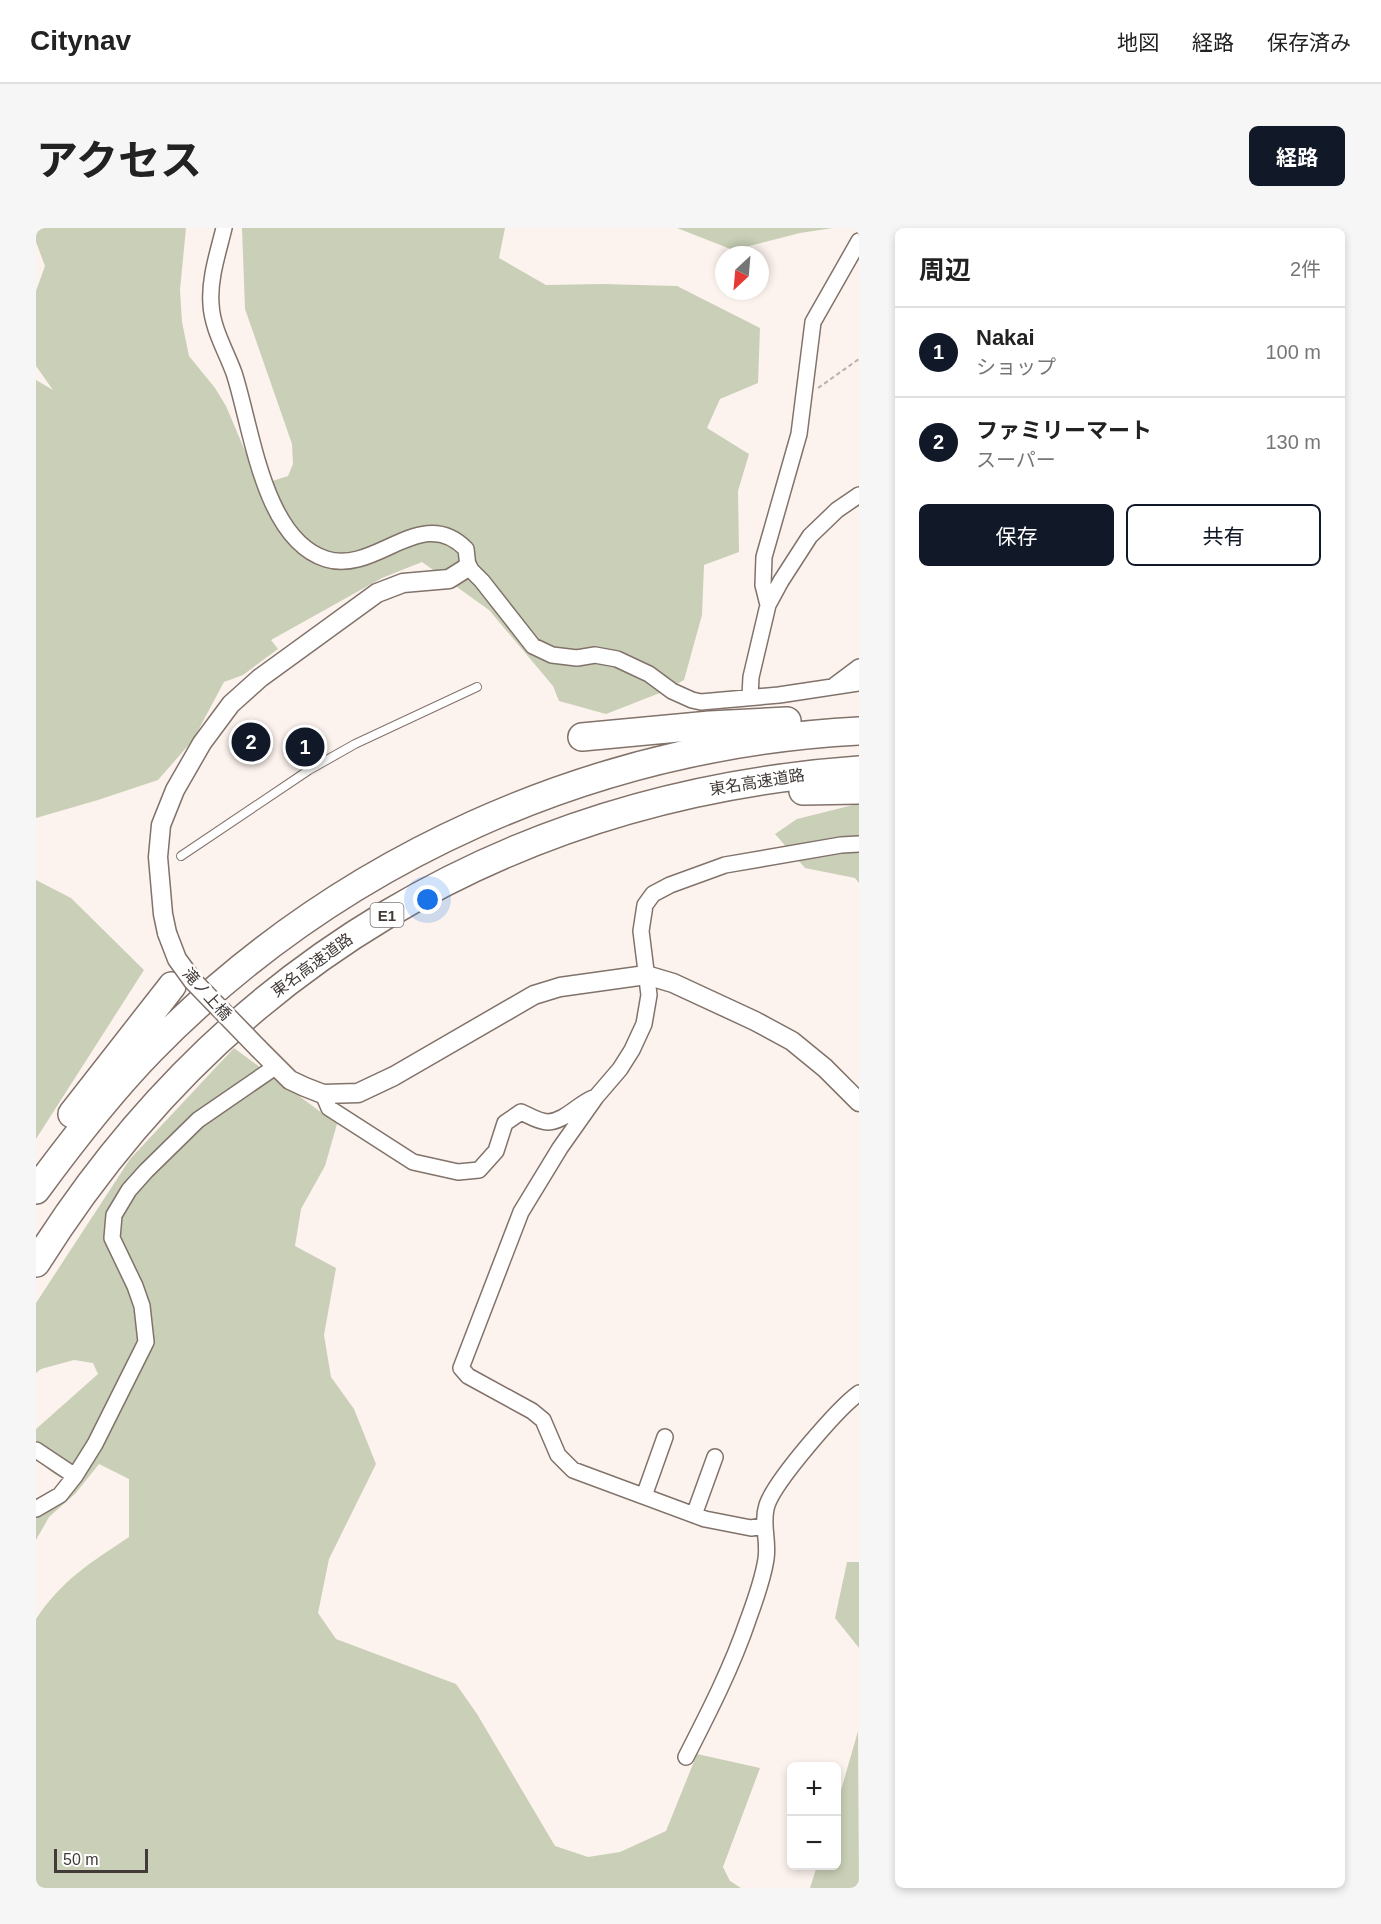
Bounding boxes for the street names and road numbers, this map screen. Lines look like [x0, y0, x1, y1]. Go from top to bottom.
street label: 東名高速道路 [708, 766, 806, 798]
road number: E1 [370, 903, 404, 927]
street label: 東名高速道路 [268, 930, 356, 1000]
street label: 滝ノ上橋 [179, 965, 235, 1023]

